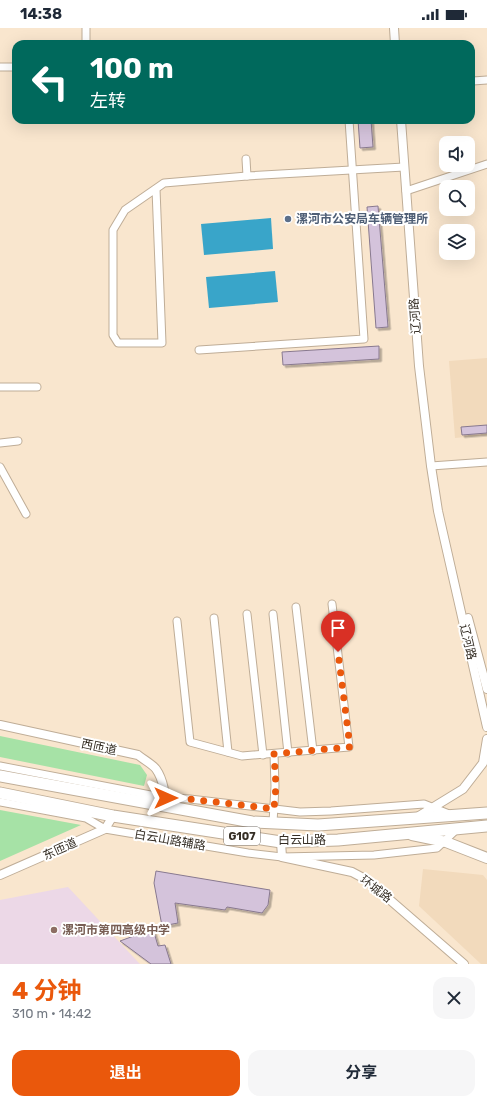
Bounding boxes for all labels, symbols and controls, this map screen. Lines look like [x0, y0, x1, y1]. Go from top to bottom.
text: 14:38 [20, 5, 62, 23]
text: 100 m [90, 52, 174, 85]
icon: left [24, 56, 76, 108]
text: 左转 [90, 90, 126, 112]
map controls [439, 136, 475, 260]
button: sound [439, 136, 475, 172]
button: search [439, 180, 475, 216]
place label: 漯河市公安局车辆管理所 [296, 212, 428, 226]
marker: 漯河市公安局车辆管理所 [283, 214, 293, 224]
button: layers [439, 224, 475, 260]
street label: 辽河路 [407, 298, 423, 334]
pin [321, 611, 355, 652]
icon: arrive [327, 617, 349, 639]
street label: 辽河路 [457, 623, 479, 661]
street label: 西匝道 [80, 736, 118, 758]
position arrow [145, 777, 187, 819]
street label: 白云山路辅路 [133, 827, 207, 853]
road number: G107 [224, 827, 260, 845]
street label: 白云山路 [278, 833, 326, 847]
street label: 东匝道 [41, 835, 79, 863]
street label: 环城路 [357, 873, 395, 905]
place label: 漯河市第四高级中学 [62, 923, 170, 937]
marker: 漯河市第四高级中学 [49, 925, 59, 935]
text: 4 分钟 [12, 977, 82, 1005]
button: close [433, 977, 475, 1019]
text: 310 m · 14:42 [12, 1006, 91, 1021]
button: 退出 [12, 1050, 240, 1096]
button: 分享 [248, 1050, 475, 1096]

